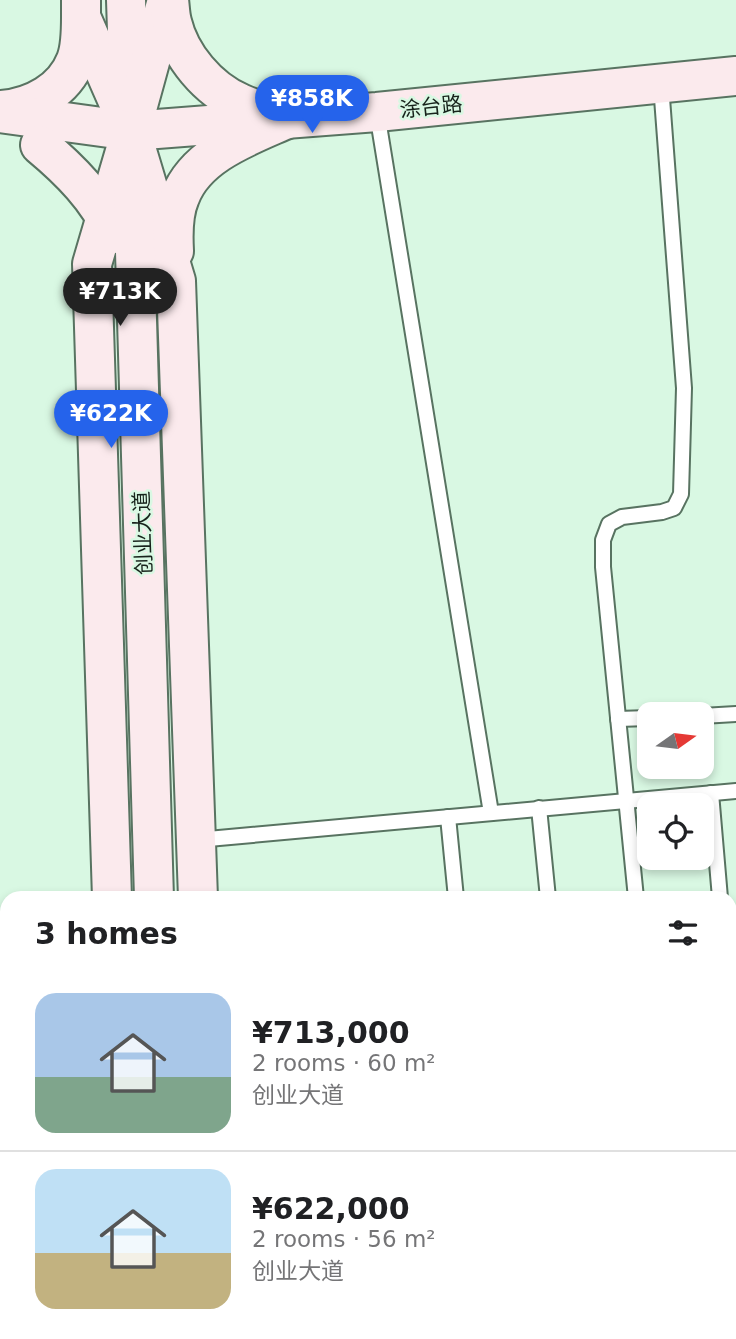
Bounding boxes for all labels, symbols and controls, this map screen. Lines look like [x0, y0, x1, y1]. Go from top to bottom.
pin: ¥858K [263, 76, 361, 135]
text: ¥858K [271, 85, 353, 111]
street label: 涂台路 [398, 92, 464, 122]
pin: ¥713K [71, 268, 169, 328]
text: ¥713K [79, 278, 161, 304]
pin: ¥622K [62, 391, 160, 450]
text: ¥622K [70, 400, 152, 426]
street label: 创业大道 [130, 491, 156, 575]
north arrow [637, 702, 714, 779]
map controls [637, 702, 714, 870]
button: locate [637, 793, 714, 870]
icon: filters [664, 914, 702, 952]
text: 3 homes [35, 916, 178, 951]
text: ¥713,000 [252, 1015, 410, 1050]
icon: home [91, 1021, 175, 1105]
text: 2 rooms · 60 m² [252, 1050, 436, 1076]
text: 创业大道 [252, 1082, 344, 1108]
text: ¥622,000 [252, 1191, 410, 1226]
icon: home [91, 1197, 175, 1281]
text: 2 rooms · 56 m² [252, 1226, 436, 1252]
text: 创业大道 [252, 1258, 344, 1284]

